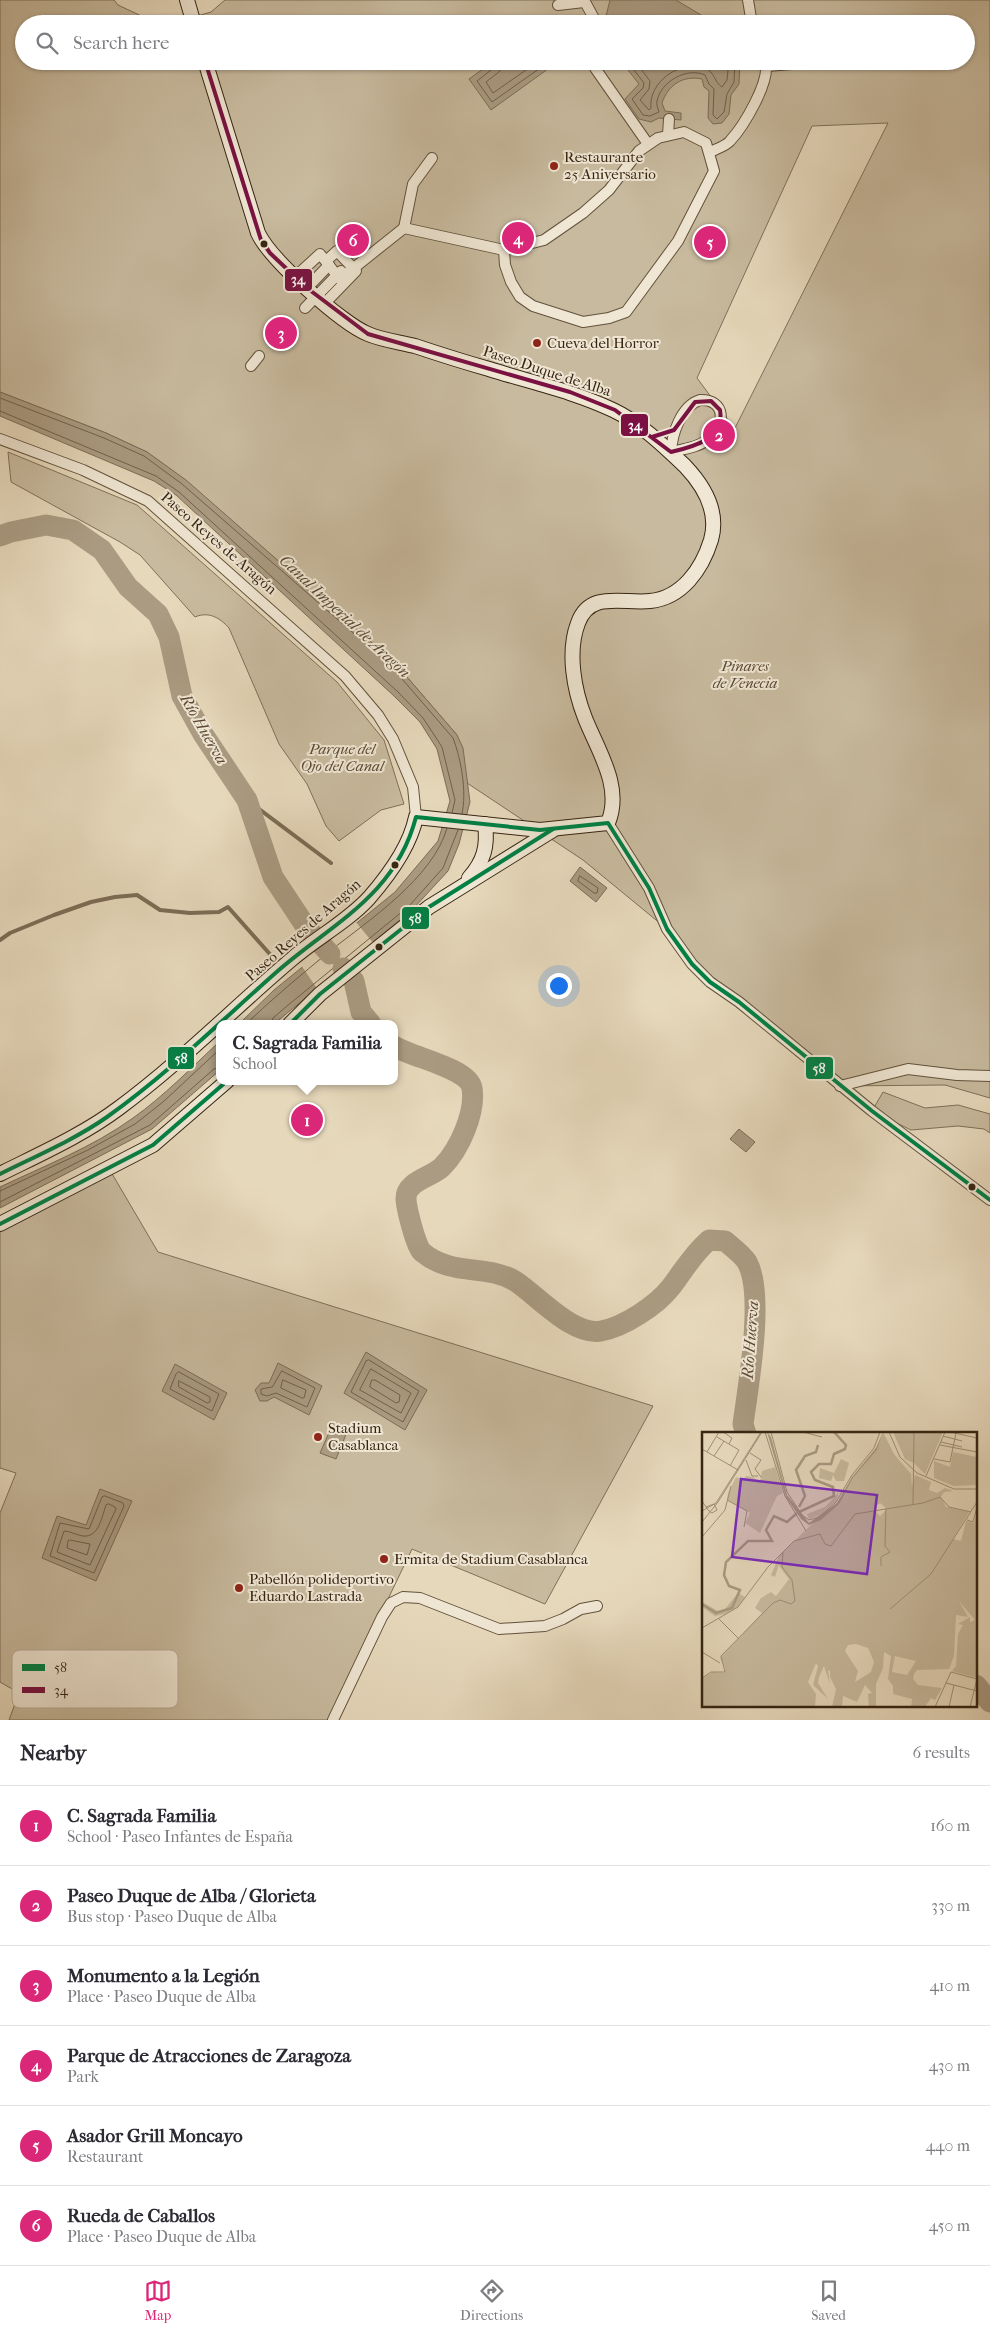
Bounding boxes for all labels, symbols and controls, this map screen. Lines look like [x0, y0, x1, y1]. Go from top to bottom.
search box [15, 15, 975, 70]
icon: search [33, 29, 61, 57]
text: Search here [73, 32, 169, 54]
place label: Restaurante 25 Aniversario [564, 148, 656, 183]
marker: Restaurante 25 Aniversario [548, 160, 560, 172]
pin: 4 [502, 219, 534, 257]
pin: 6 [337, 221, 369, 259]
pin: 5 [694, 223, 726, 261]
unlabelled marker [259, 239, 269, 249]
line badge: 34 [284, 268, 313, 292]
text: 34 [291, 271, 306, 288]
pin: 3 [265, 314, 297, 352]
place label: Cueva del Horror [547, 334, 660, 352]
marker: Cueva del Horror [531, 337, 543, 349]
street label: Paseo Duque de Alba [481, 342, 614, 401]
line badge: 34 [620, 413, 649, 437]
pin: 2 [703, 416, 735, 454]
text: 34 [628, 417, 643, 434]
street label: Paseo Reyes de Aragón [157, 488, 281, 598]
water label: Canal Imperial de Aragón [276, 551, 414, 681]
park label: Pinares de Venecia [713, 657, 777, 692]
water label: Río Huerva [176, 690, 232, 768]
park label: Parque del Ojo del Canal [300, 740, 386, 775]
unlabelled marker [390, 860, 400, 870]
street label: Paseo Reyes de Aragón [241, 875, 365, 985]
line badge: 58 [401, 906, 430, 930]
text: 58 [408, 910, 422, 927]
unlabelled marker [374, 942, 384, 952]
your location [546, 973, 572, 999]
popup [216, 1020, 398, 1085]
text: C. Sagrada Familia [232, 1032, 382, 1054]
line badge: 58 [167, 1046, 195, 1070]
text: 58 [174, 1050, 188, 1067]
text: School [232, 1054, 277, 1073]
line badge: 58 [805, 1056, 834, 1080]
text: 58 [812, 1060, 826, 1077]
pin: 1 [291, 1101, 323, 1139]
unlabelled marker [967, 1182, 977, 1192]
water label: Río Huerva [738, 1300, 762, 1381]
place label: Stadium Casablanca [328, 1419, 400, 1454]
marker: Stadium Casablanca [312, 1431, 324, 1443]
inset map [702, 1432, 978, 1708]
place label: Ermita de Stadium Casablanca [394, 1550, 589, 1568]
marker: Ermita de Stadium Casablanca [378, 1553, 390, 1565]
place label: Pabellón polideportivo Eduardo Lastrada [249, 1570, 394, 1605]
marker: Pabellón polideportivo Eduardo Lastrada [233, 1582, 245, 1594]
legend [12, 1650, 178, 1708]
text: 58 [54, 1659, 67, 1676]
text: 34 [54, 1682, 69, 1699]
text: Nearby [20, 1741, 86, 1765]
text: 6 results [912, 1743, 970, 1762]
text: C. Sagrada Familia [67, 1805, 216, 1827]
text: 1 [33, 1816, 39, 1835]
text: 160 m [930, 1816, 970, 1835]
text: School · Paseo Infantes de España [67, 1827, 293, 1846]
text: Paseo Duque de Alba / Glorieta [67, 1885, 316, 1907]
text: 2 [32, 1896, 40, 1915]
text: 330 m [931, 1896, 970, 1915]
text: Bus stop · Paseo Duque de Alba [67, 1907, 277, 1926]
text: Monumento a la Legión [67, 1965, 260, 1987]
text: 3 [33, 1976, 39, 1995]
text: 410 m [929, 1976, 970, 1995]
text: Place · Paseo Duque de Alba [67, 1987, 256, 2006]
text: Parque de Atracciones de Zaragoza [67, 2045, 351, 2067]
text: 4 [31, 2056, 41, 2075]
text: 430 m [928, 2056, 970, 2075]
text: Park [67, 2067, 99, 2086]
text: Asador Grill Moncayo [67, 2125, 243, 2147]
text: 5 [33, 2136, 39, 2155]
text: 440 m [925, 2136, 970, 2155]
text: Restaurant [67, 2147, 143, 2166]
text: Rueda de Caballos [67, 2205, 215, 2227]
text: 6 [32, 2216, 40, 2235]
text: 450 m [929, 2216, 970, 2235]
text: Place · Paseo Duque de Alba [67, 2227, 256, 2246]
tab: Map [144, 2277, 172, 2324]
tab: Directions [460, 2277, 523, 2324]
tab: Saved [811, 2277, 846, 2324]

